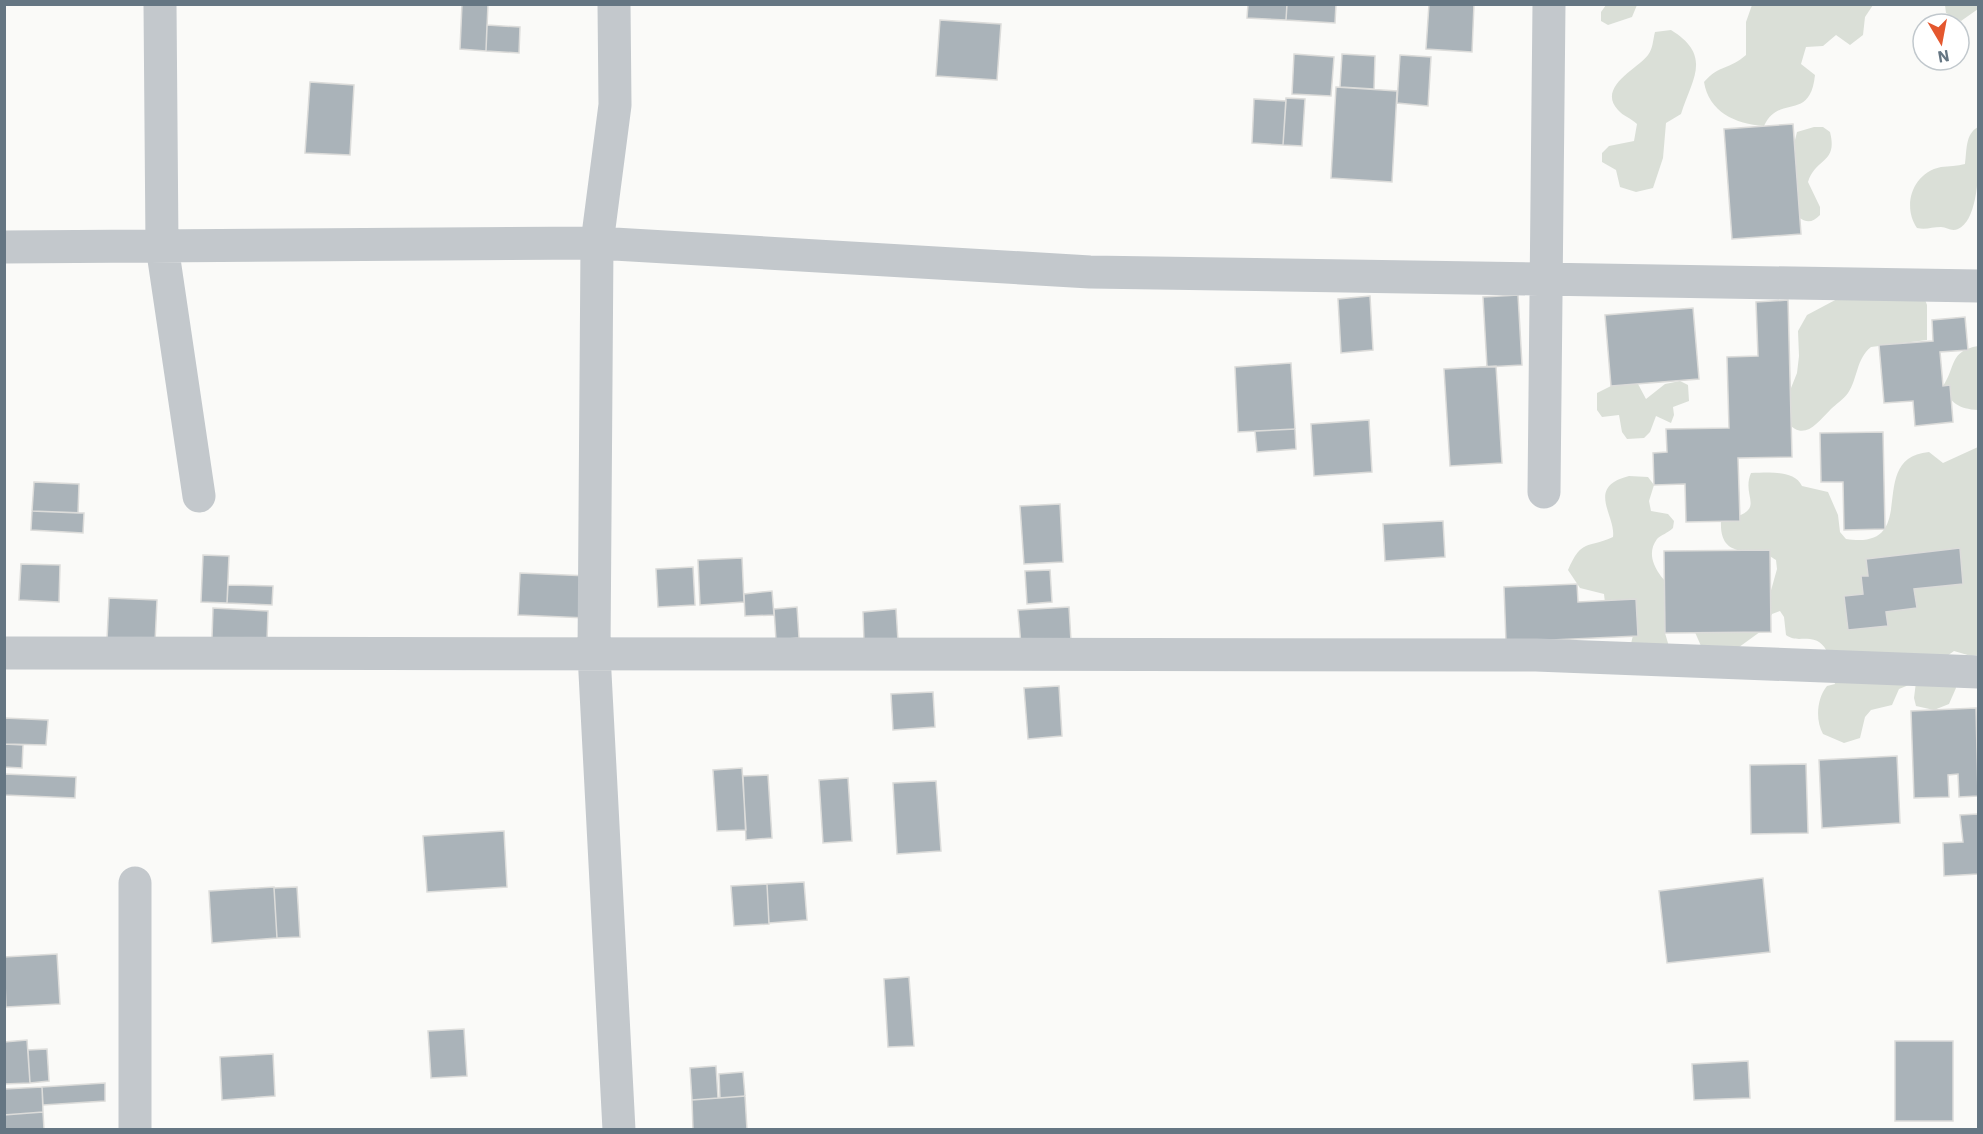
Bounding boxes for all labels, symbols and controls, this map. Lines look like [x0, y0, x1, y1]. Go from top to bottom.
north arrow [1911, 12, 1971, 72]
text: N [1936, 46, 1951, 68]

